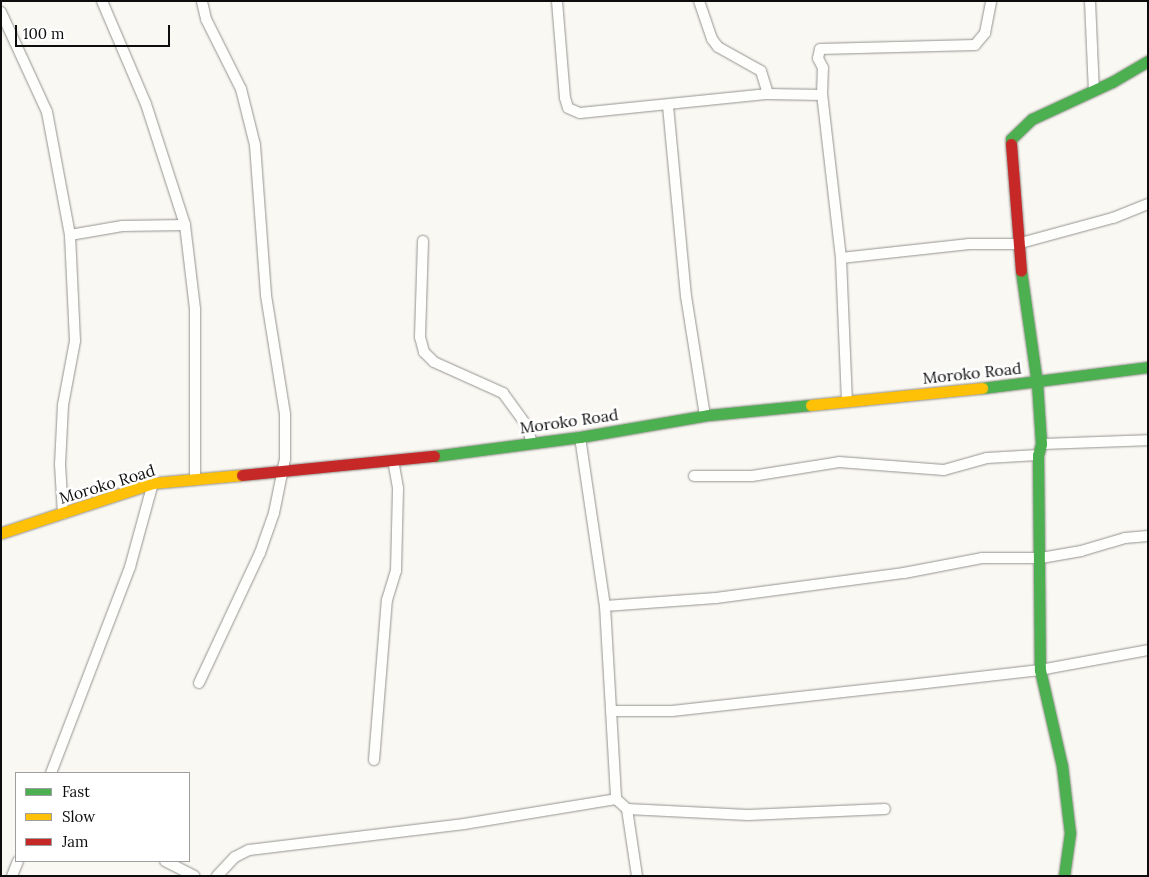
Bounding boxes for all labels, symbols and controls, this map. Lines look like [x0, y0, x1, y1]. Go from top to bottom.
scale bar [18, 15, 172, 47]
text: 100 m [23, 24, 64, 43]
street label: Moroko Road [922, 358, 1022, 388]
street label: Moroko Road [519, 405, 619, 437]
street label: Moroko Road [57, 460, 157, 508]
legend [15, 772, 190, 862]
text: Fast [62, 782, 90, 801]
text: Slow [62, 807, 95, 826]
text: Jam [62, 832, 89, 851]

